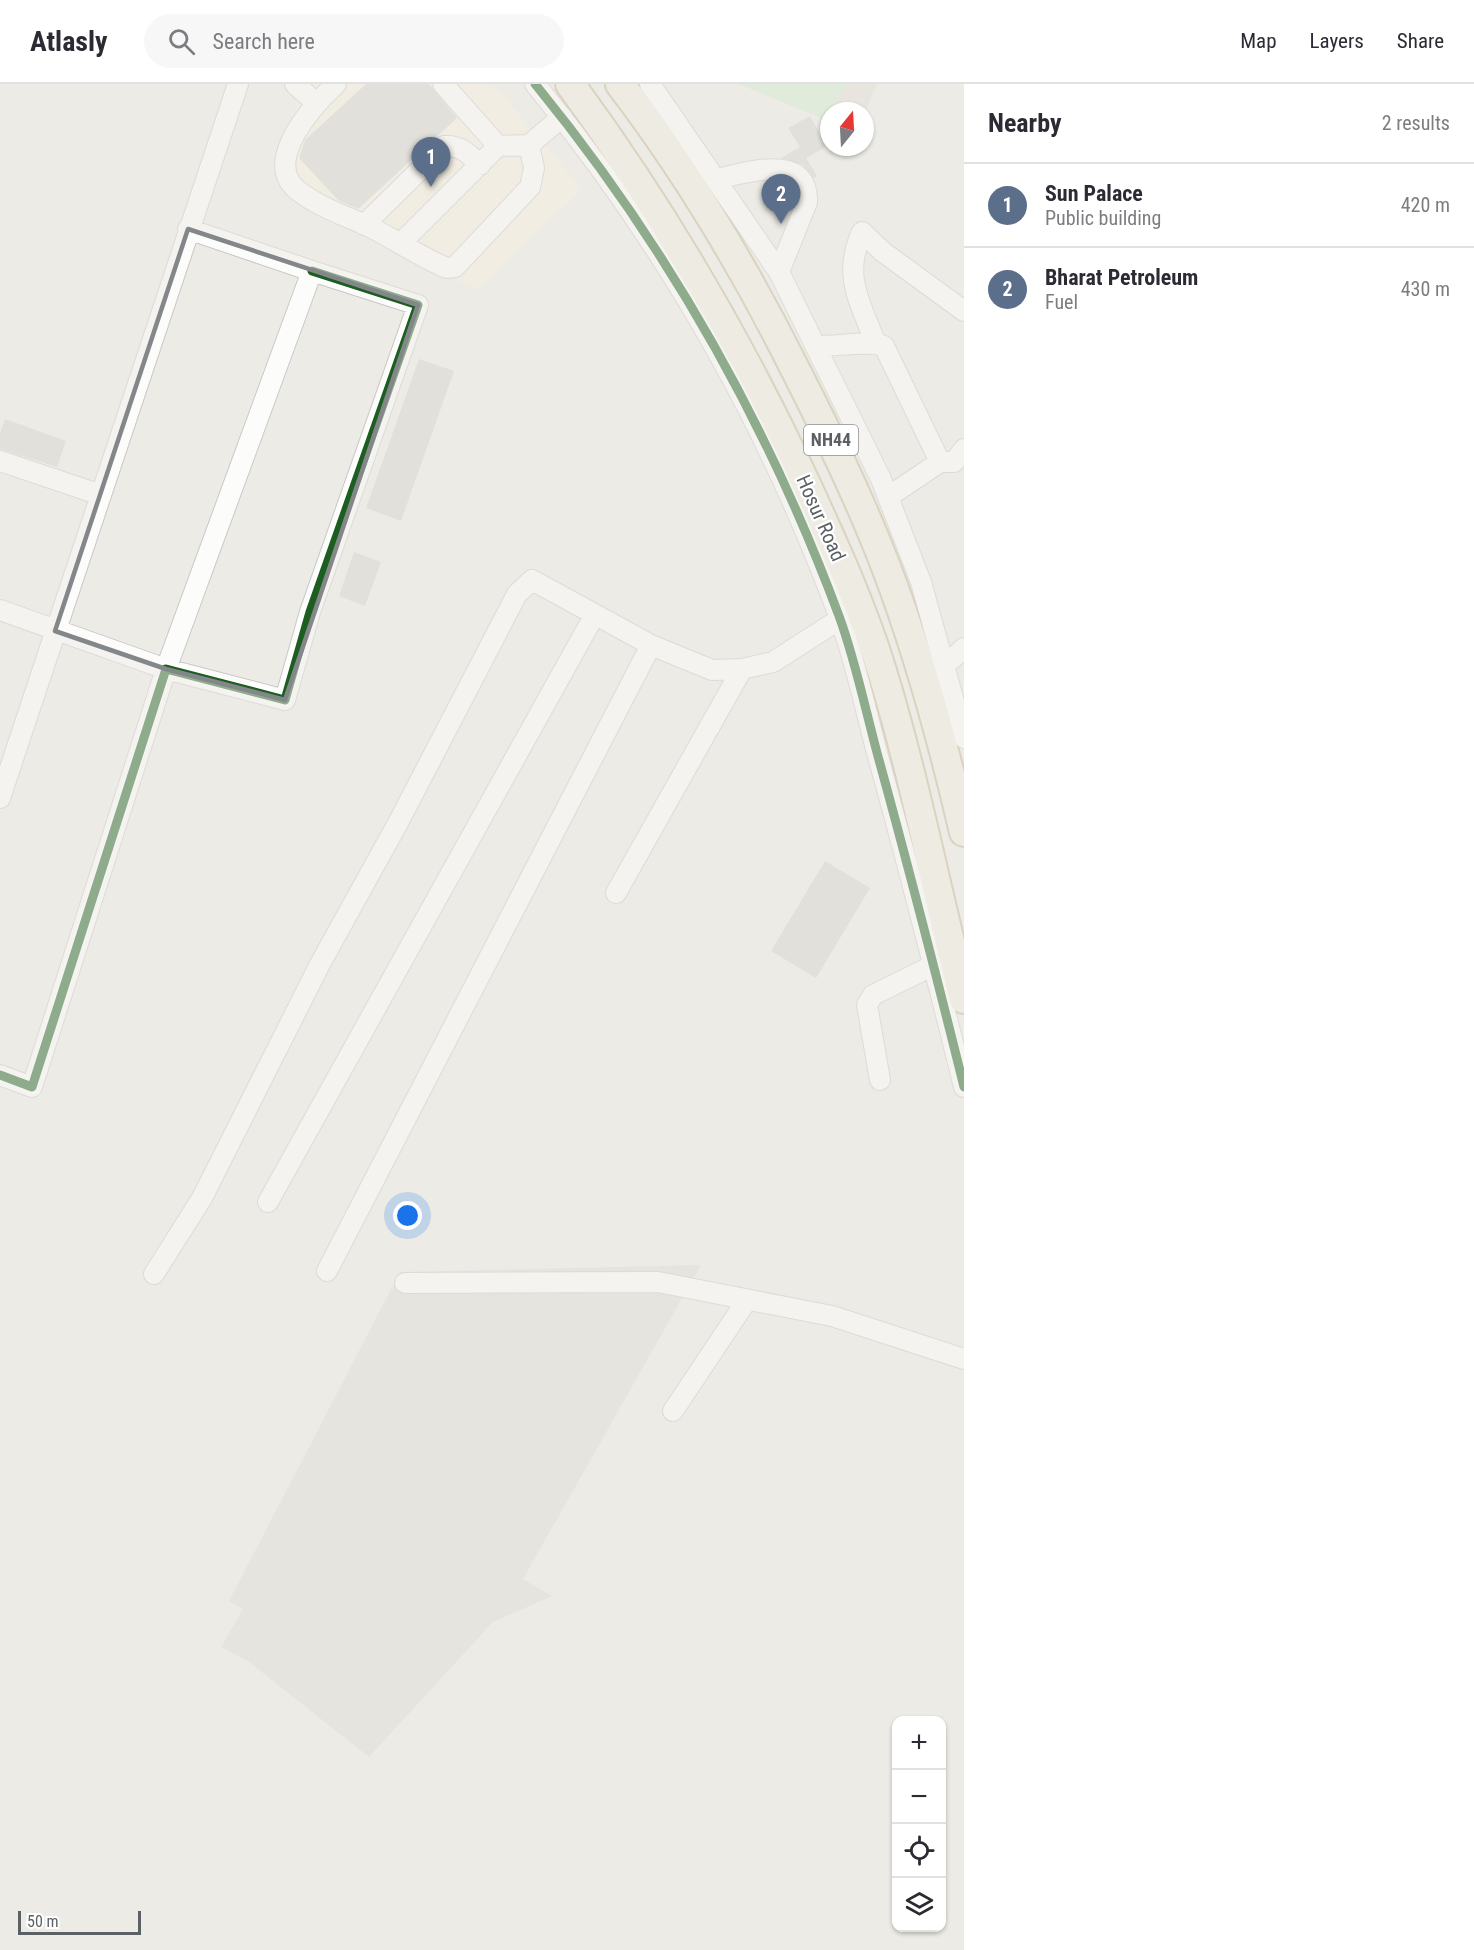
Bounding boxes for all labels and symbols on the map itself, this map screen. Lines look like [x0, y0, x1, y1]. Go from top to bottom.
north arrow [820, 102, 874, 156]
pin: 1 [412, 138, 450, 187]
pin: 2 [762, 174, 800, 224]
road number: NH44 [804, 425, 858, 455]
street label: Hosur Road [791, 471, 851, 565]
your location [393, 1201, 422, 1230]
scale bar [18, 1908, 141, 1936]

